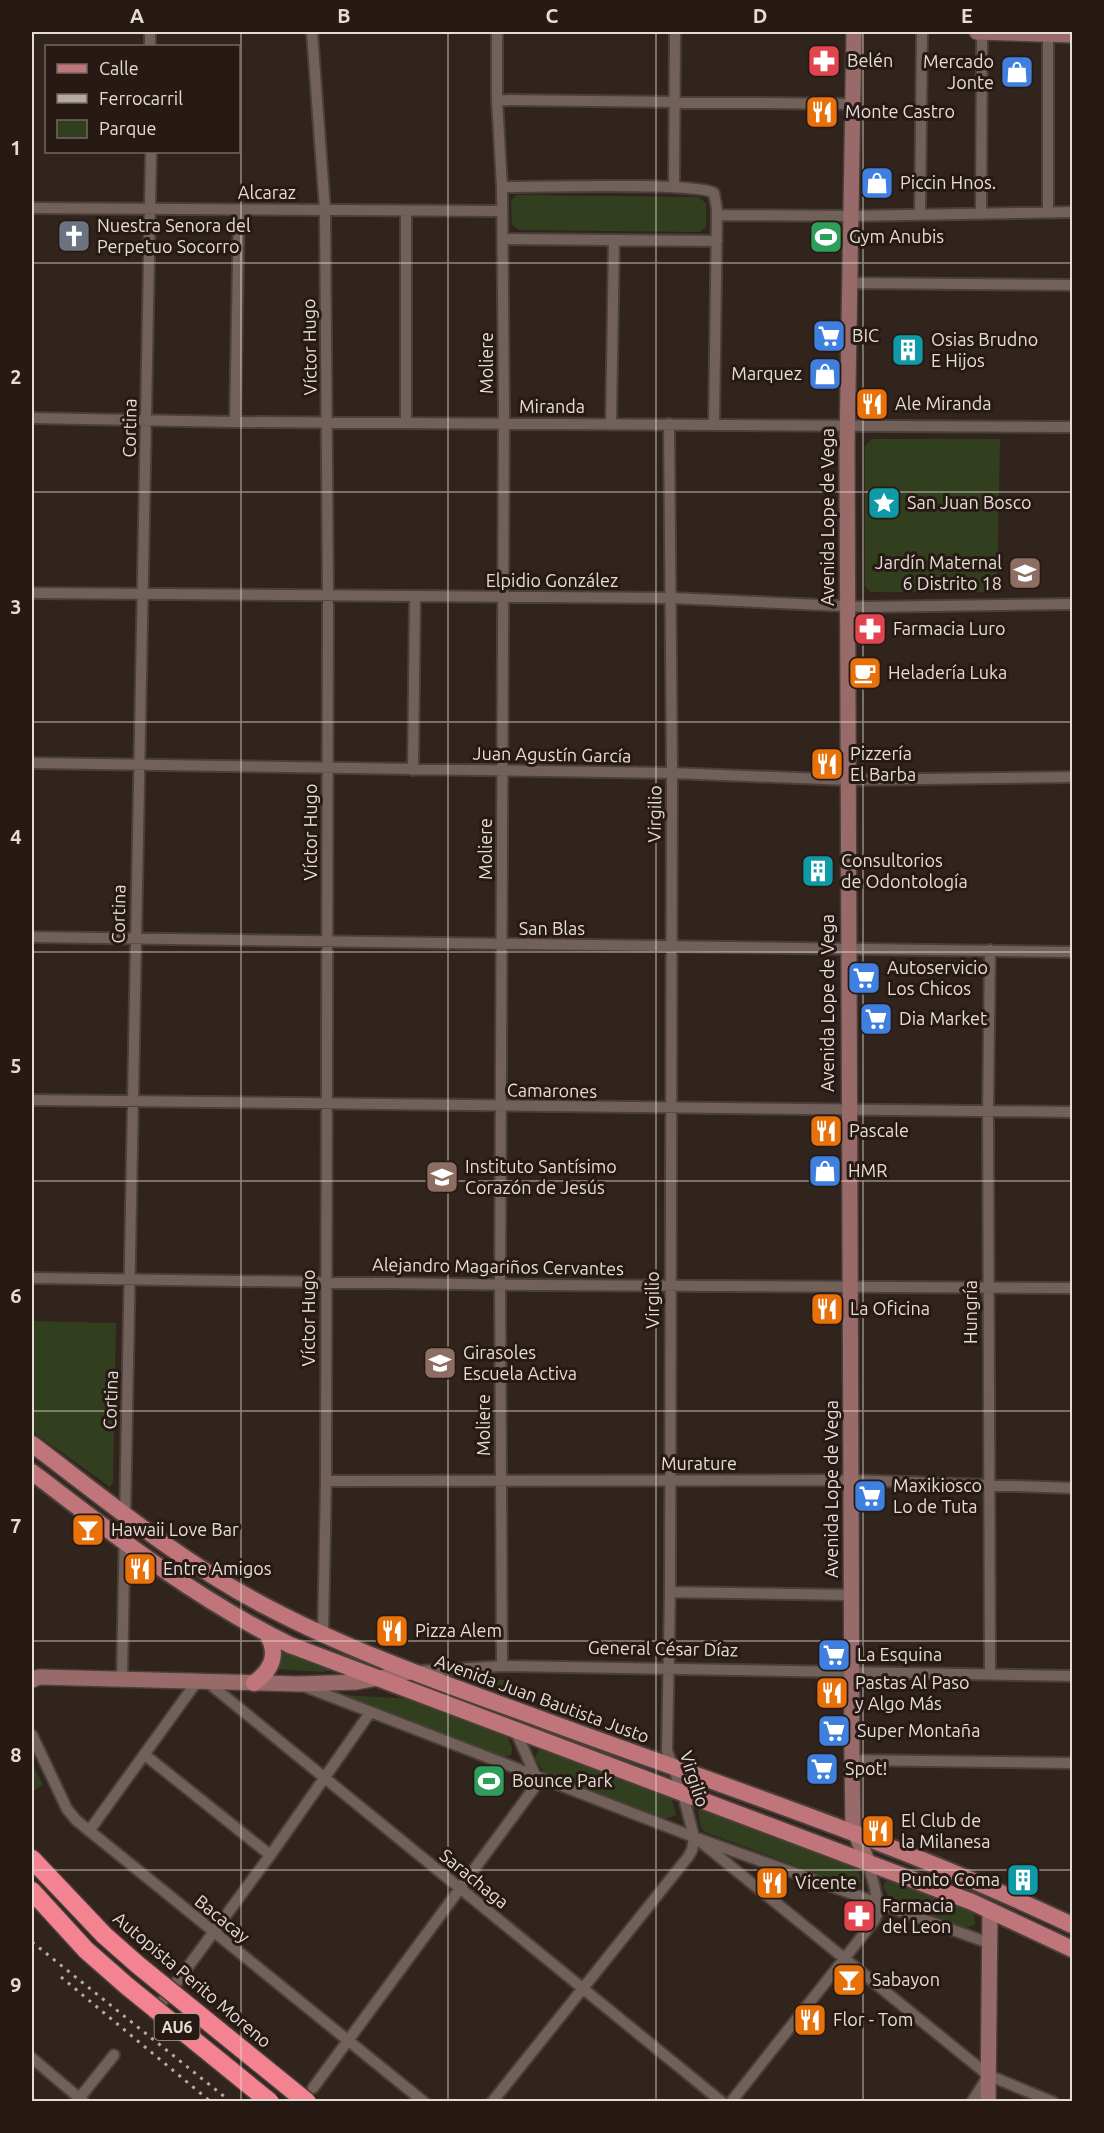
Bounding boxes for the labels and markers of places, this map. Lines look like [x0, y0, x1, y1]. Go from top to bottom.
pharmacy icon: Belén [806, 43, 842, 79]
place label: Belén [847, 50, 893, 70]
place label: Mercado Jonte [923, 51, 994, 92]
shop icon: Mercado Jonte [999, 54, 1035, 90]
restaurant icon: Monte Castro [804, 94, 840, 130]
place label: Monte Castro [845, 101, 955, 121]
shop icon: Piccin Hnos. [859, 165, 895, 201]
place label: Piccin Hnos. [900, 172, 996, 192]
place label: Nuestra Senora del Perpetuo Socorro [97, 215, 251, 256]
church icon: Nuestra Senora del Perpetuo Socorro [56, 218, 92, 254]
sports icon: Gym Anubis [808, 219, 844, 255]
place label: Gym Anubis [849, 226, 944, 246]
supermarket icon: BIC [811, 318, 847, 354]
place label: BIC [852, 325, 879, 345]
place label: Osias Brudno E Hijos [931, 329, 1038, 370]
building icon: Osias Brudno E Hijos [890, 332, 926, 368]
shop icon: Marquez [807, 356, 843, 392]
place label: Marquez [731, 363, 802, 383]
restaurant icon: Ale Miranda [854, 386, 890, 422]
place label: Ale Miranda [895, 393, 992, 413]
place icon: San Juan Bosco [866, 485, 902, 521]
place label: San Juan Bosco [907, 492, 1032, 512]
place label: Jardín Maternal 6 Distrito 18 [875, 552, 1002, 593]
school or university icon: Jardín Maternal 6 Distrito 18 [1007, 555, 1043, 591]
pharmacy icon: Farmacia Luro [852, 611, 888, 647]
place label: Farmacia Luro [893, 618, 1006, 638]
cafe icon: Heladería Luka [847, 655, 883, 691]
place label: Heladería Luka [888, 662, 1007, 682]
place label: Pizzería El Barba [850, 743, 916, 784]
restaurant icon: Pizzería El Barba [809, 746, 845, 782]
place label: Consultorios de Odontología [841, 850, 968, 891]
building icon: Consultorios de Odontología [800, 853, 836, 889]
place label: Autoservicio Los Chicos [887, 957, 988, 998]
supermarket icon: Autoservicio Los Chicos [846, 960, 882, 996]
supermarket icon: Dia Market [858, 1001, 894, 1037]
place label: Dia Market [899, 1008, 987, 1028]
restaurant icon: Pascale [808, 1113, 844, 1149]
place label: Pascale [849, 1120, 909, 1140]
shop icon: HMR [807, 1153, 843, 1189]
place label: Instituto Santísimo Corazón de Jesús [465, 1156, 617, 1197]
school or university icon: Instituto Santísimo Corazón de Jesús [424, 1159, 460, 1195]
place label: HMR [848, 1160, 887, 1180]
restaurant icon: La Oficina [809, 1291, 845, 1327]
place label: La Oficina [850, 1298, 930, 1318]
place label: Girasoles Escuela Activa [463, 1342, 577, 1383]
school or university icon: Girasoles Escuela Activa [422, 1345, 458, 1381]
place label: Maxikiosco Lo de Tuta [893, 1475, 982, 1516]
supermarket icon: Maxikiosco Lo de Tuta [852, 1478, 888, 1514]
bar icon: Hawaii Love Bar [70, 1512, 106, 1548]
place label: Hawaii Love Bar [111, 1519, 239, 1539]
restaurant icon: Entre Amigos [122, 1551, 158, 1587]
place label: Entre Amigos [163, 1558, 272, 1578]
restaurant icon: Pizza Alem [374, 1613, 410, 1649]
place label: Pizza Alem [415, 1620, 502, 1640]
supermarket icon: La Esquina [816, 1637, 852, 1673]
place label: La Esquina [857, 1644, 942, 1664]
place label: Pastas Al Paso y Algo Más [855, 1672, 970, 1713]
restaurant icon: Pastas Al Paso y Algo Más [814, 1675, 850, 1711]
supermarket icon: Super Montaña [816, 1713, 852, 1749]
place label: Super Montaña [857, 1720, 980, 1740]
supermarket icon: Spot! [804, 1751, 840, 1787]
place label: Spot! [845, 1758, 888, 1778]
sports icon: Bounce Park [471, 1763, 507, 1799]
place label: Bounce Park [512, 1770, 613, 1790]
place label: El Club de la Milanesa [901, 1810, 990, 1851]
restaurant icon: El Club de la Milanesa [860, 1813, 896, 1849]
building icon: Punto Coma [1005, 1862, 1041, 1898]
restaurant icon: Vicente [754, 1865, 790, 1901]
place label: Punto Coma [901, 1869, 1000, 1889]
place label: Vicente [795, 1872, 857, 1892]
place label: Farmacia del Leon [882, 1895, 954, 1936]
pharmacy icon: Farmacia del Leon [841, 1898, 877, 1934]
bar icon: Sabayon [831, 1962, 867, 1998]
place label: Sabayon [872, 1969, 940, 1989]
restaurant icon: Flor - Tom [792, 2002, 828, 2038]
place label: Flor - Tom [833, 2009, 913, 2029]

